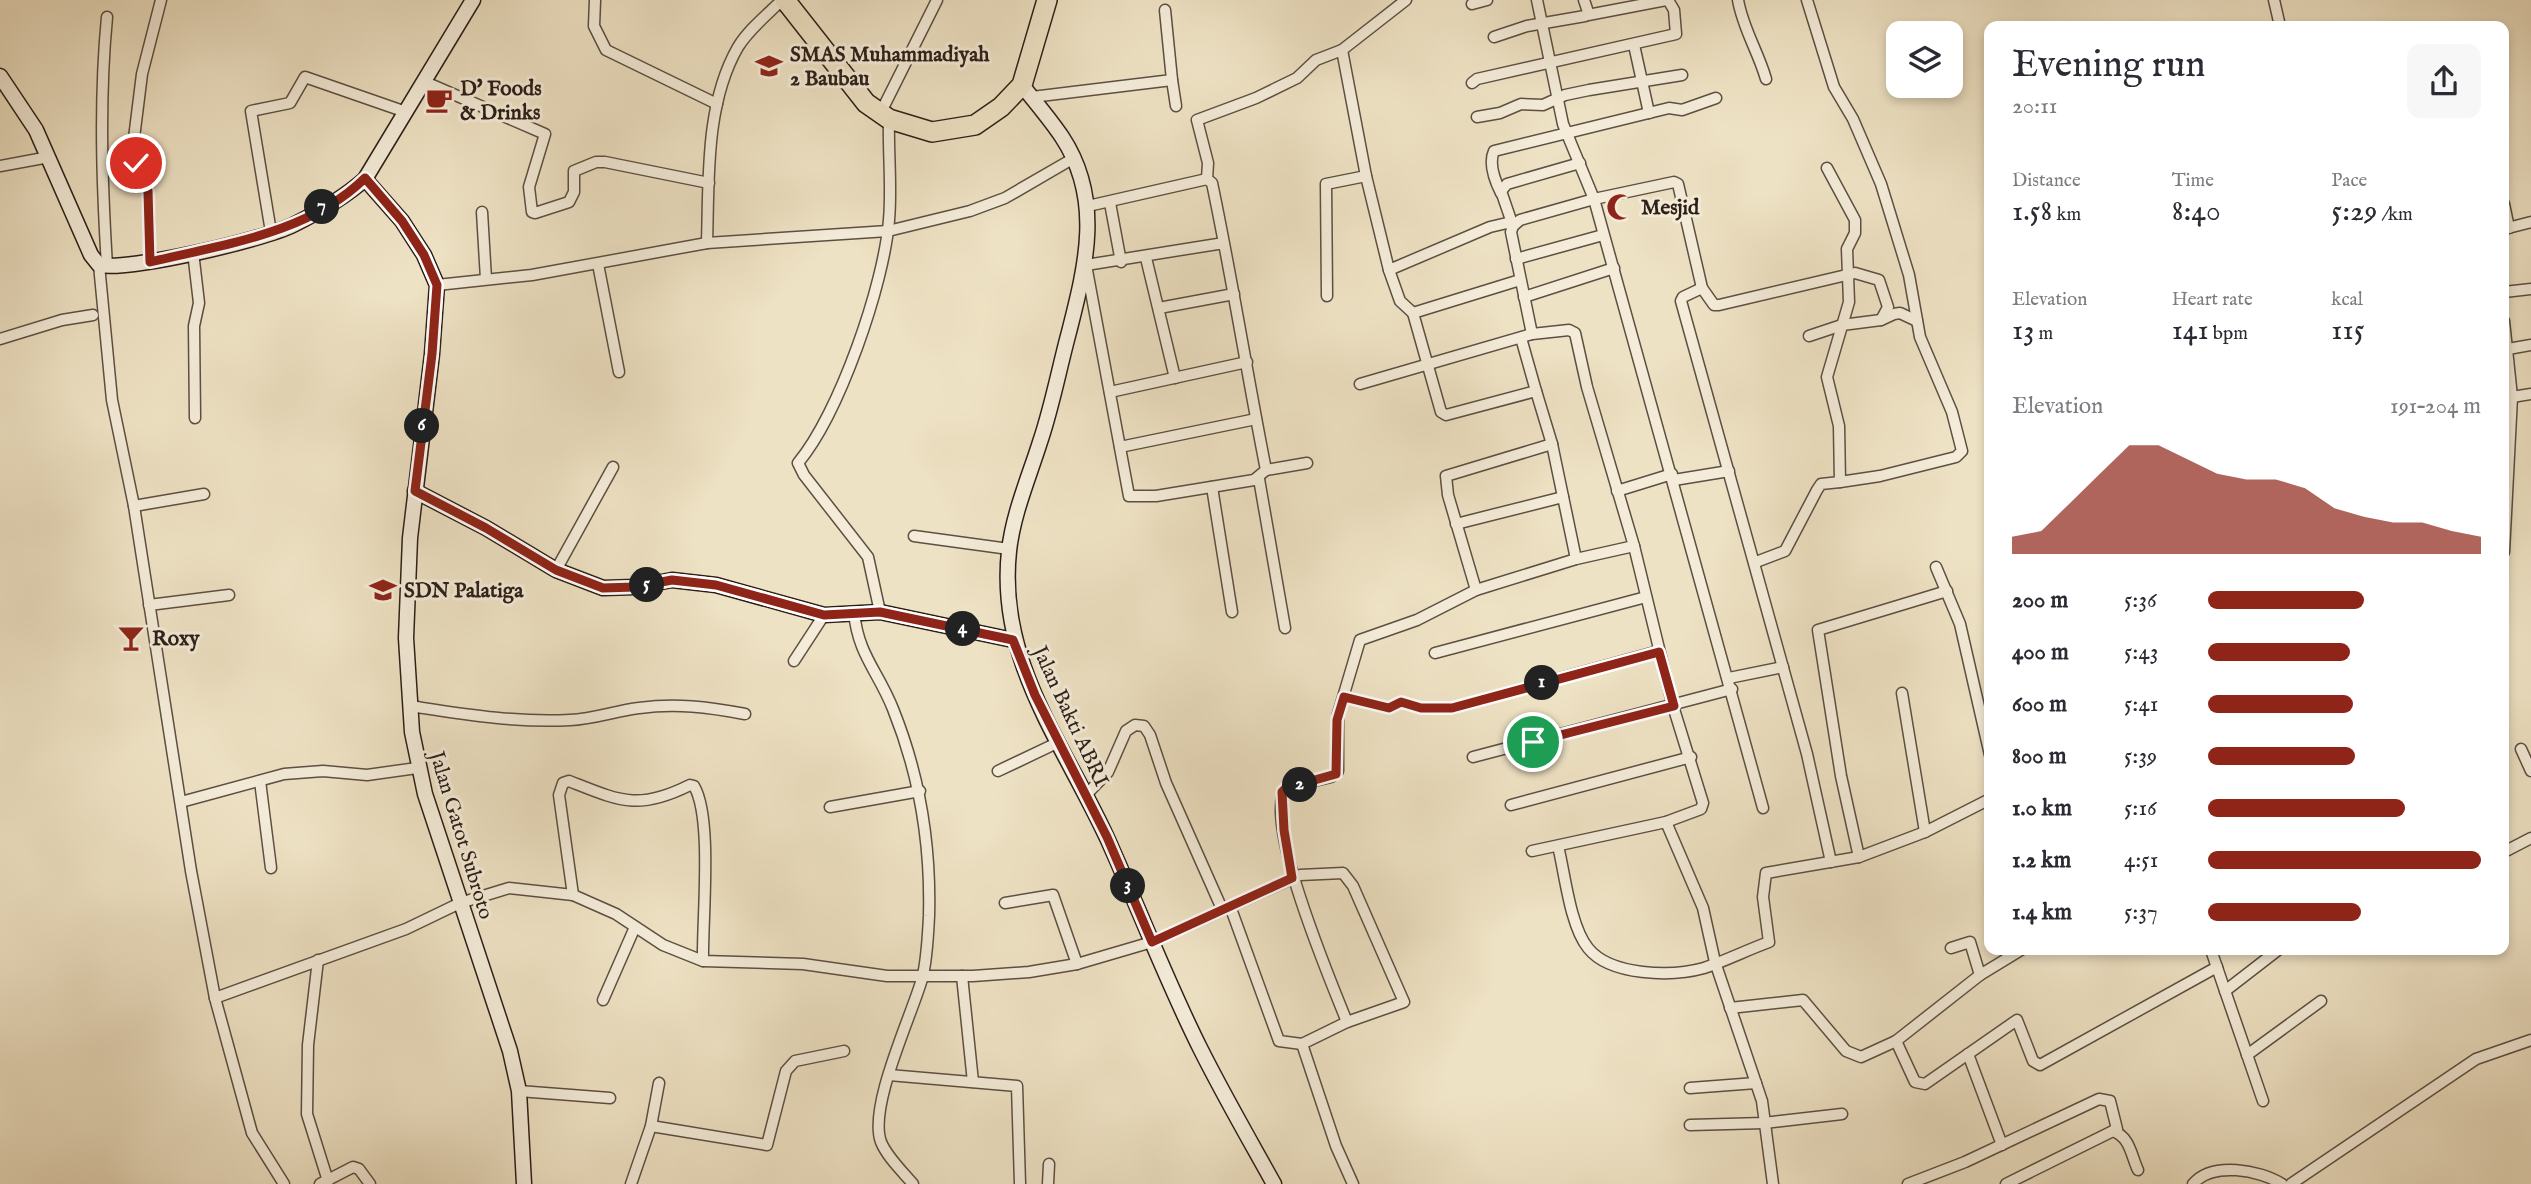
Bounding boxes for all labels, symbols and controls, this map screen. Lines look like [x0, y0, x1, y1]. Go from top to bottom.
map controls [1886, 21, 1963, 98]
button: layers [1886, 21, 1963, 98]
place label: SMAS Muhammadiyah 2 Baubau [790, 42, 990, 93]
text: Evening run [2012, 42, 2206, 90]
button: share [2407, 44, 2481, 118]
school or university icon: SMAS Muhammadiyah 2 Baubau [754, 51, 784, 81]
place label: D' Foods & Drinks [460, 76, 542, 127]
cafe icon: D' Foods & Drinks [424, 85, 454, 115]
text: 20:11 [2012, 92, 2057, 121]
pin [106, 133, 166, 193]
icon: check [117, 144, 155, 182]
text: Distance [2012, 169, 2081, 193]
text: Time [2172, 169, 2214, 193]
text: Pace [2331, 169, 2367, 193]
pin: 7 [304, 190, 340, 224]
mosque icon: Mesjid [1605, 192, 1635, 222]
text: 1.58 [2012, 193, 2052, 231]
text: 8:40 [2172, 193, 2221, 231]
text: 5:29 [2331, 193, 2377, 231]
text: 7 [317, 194, 326, 218]
place label: Mesjid [1641, 195, 1700, 222]
text: km [2052, 203, 2081, 227]
text: /km [2377, 203, 2413, 227]
text: Elevation [2012, 288, 2087, 312]
text: Heart rate [2172, 288, 2253, 312]
text: kcal [2331, 288, 2363, 312]
text: 13 [2012, 312, 2034, 350]
text: 141 [2172, 312, 2209, 350]
text: 115 [2331, 312, 2365, 350]
text: m [2034, 322, 2053, 346]
text: bpm [2209, 322, 2248, 346]
text: Elevation [2012, 392, 2103, 421]
text: 191–204 m [2390, 392, 2481, 421]
pin: 6 [404, 408, 440, 444]
text: 6 [417, 413, 426, 437]
pin: 5 [630, 568, 664, 602]
text: 5 [643, 572, 650, 596]
school or university icon: SDN Palatiga [368, 575, 398, 605]
place label: SDN Palatiga [404, 578, 524, 605]
text: 200 m [2012, 586, 2068, 615]
text: 5:36 [2124, 586, 2157, 615]
pin: 4 [946, 612, 981, 646]
text: 4 [958, 616, 967, 640]
bar icon: Roxy [116, 623, 146, 653]
place label: Roxy [152, 626, 200, 653]
text: 400 m [2012, 638, 2069, 667]
text: 5:43 [2124, 638, 2158, 667]
street label: Jalan Bakti ABRI [1024, 640, 1114, 791]
pin: 1 [1524, 666, 1560, 700]
text: 1 [1538, 670, 1545, 694]
text: 600 m [2012, 690, 2067, 719]
text: 5:41 [2124, 690, 2158, 719]
pin [1503, 712, 1563, 772]
icon: arrive [1514, 723, 1552, 761]
text: 800 m [2012, 742, 2066, 771]
text: 5:39 [2124, 742, 2157, 771]
street label: Jalan Gatot Subroto [422, 746, 499, 923]
pin: 2 [1282, 768, 1318, 802]
text: 2 [1295, 772, 1304, 796]
text: 1.0 km [2012, 794, 2072, 823]
text: 5:16 [2124, 794, 2157, 823]
text: 1.2 km [2012, 846, 2071, 875]
text: 4:51 [2124, 846, 2158, 875]
pin: 3 [1110, 868, 1146, 903]
text: 3 [1124, 873, 1131, 897]
text: 1.4 km [2012, 898, 2072, 927]
text: 5:37 [2124, 898, 2158, 927]

